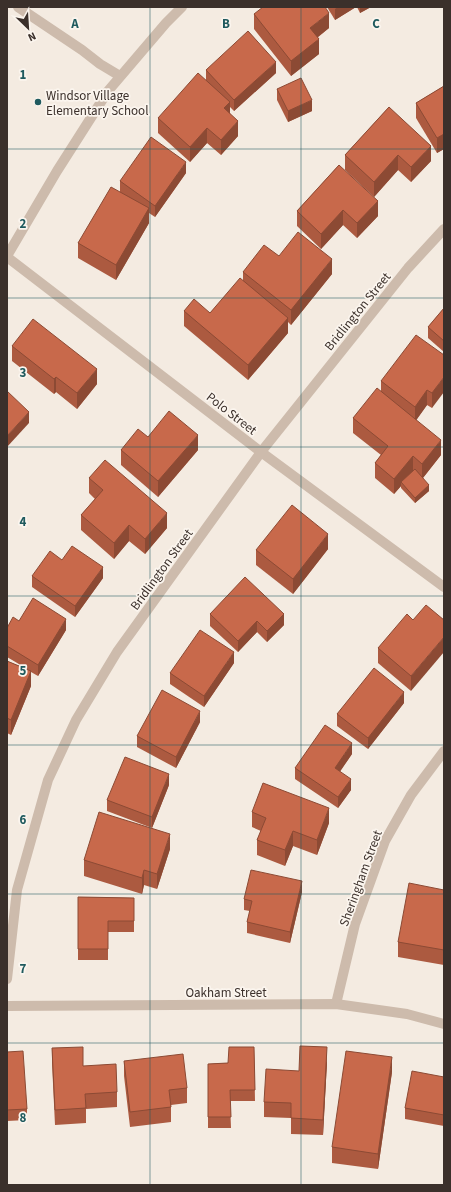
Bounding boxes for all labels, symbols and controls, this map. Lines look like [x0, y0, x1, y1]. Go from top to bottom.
north arrow [8, 8, 48, 48]
text: A [70, 15, 79, 33]
text: B [222, 15, 230, 33]
text: C [372, 15, 380, 33]
text: N [26, 28, 39, 45]
text: 1 [20, 66, 27, 84]
place label: Windsor Village Elementary School [46, 87, 148, 120]
marker: Windsor Village Elementary School [33, 97, 43, 107]
text: 2 [20, 215, 27, 233]
street label: Bridlington Street [320, 268, 395, 355]
text: 3 [20, 364, 27, 382]
street label: Polo Street [202, 388, 261, 440]
text: 4 [20, 513, 27, 531]
street label: Bridlington Street [126, 525, 198, 614]
text: 5 [20, 662, 27, 680]
text: 6 [20, 811, 27, 829]
street label: Sheringham Street [335, 827, 387, 929]
text: 7 [20, 960, 27, 978]
street label: Oakham Street [185, 984, 267, 1002]
text: 8 [20, 1109, 27, 1127]

